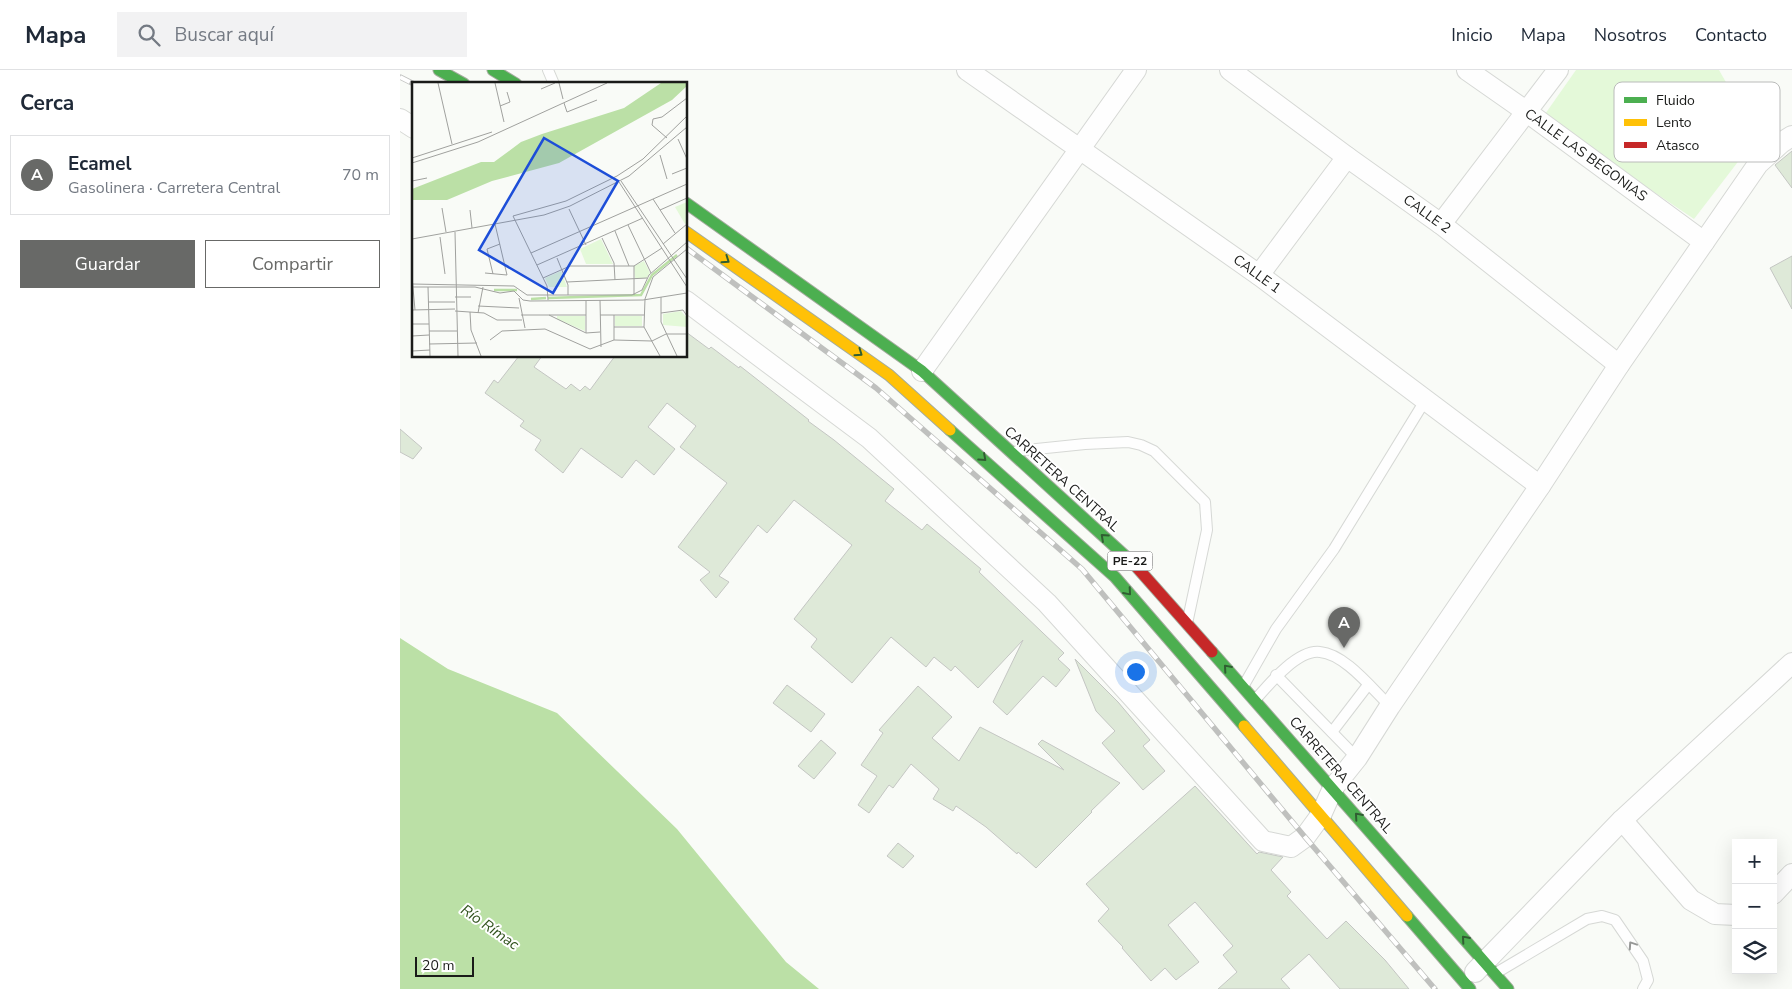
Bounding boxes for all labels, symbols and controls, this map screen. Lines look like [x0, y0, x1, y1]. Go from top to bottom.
search box [117, 12, 467, 57]
text: Mapa [25, 19, 87, 51]
icon: search [135, 21, 163, 49]
text: Buscar aquí [175, 22, 274, 48]
text: Inicio [1451, 23, 1493, 47]
text: Mapa [1521, 23, 1566, 47]
text: Nosotros [1594, 23, 1667, 47]
text: Contacto [1695, 23, 1767, 47]
inset map [412, 82, 688, 358]
legend [1614, 82, 1780, 162]
text: Cerca [20, 89, 74, 117]
text: Fluido [1656, 91, 1695, 110]
street label: CALLE LAS BEGONIAS [1521, 104, 1651, 206]
text: Lento [1656, 113, 1692, 132]
text: Atasco [1656, 136, 1699, 155]
text: Ecamel [68, 151, 132, 177]
text: A [31, 164, 43, 186]
text: 70 m [342, 164, 379, 186]
text: Gasolinera · Carretera Central [68, 177, 280, 199]
street label: CALLE 2 [1399, 190, 1455, 238]
button: Guardar [20, 240, 195, 288]
button: Compartir [205, 240, 380, 288]
street label: CALLE 1 [1229, 250, 1285, 298]
one-way arrow [720, 254, 730, 263]
one-way arrow [853, 347, 863, 356]
street label: CARRETERA CENTRAL [1000, 422, 1124, 536]
one-way arrow [977, 452, 986, 461]
one-way arrow [1101, 534, 1110, 543]
road number: PE-22 [1108, 552, 1152, 571]
one-way arrow [1123, 586, 1132, 595]
pin: A [1328, 607, 1360, 648]
your location [1123, 659, 1149, 685]
one-way arrow [1224, 665, 1233, 674]
street label: CARRETERA CENTRAL [1285, 713, 1397, 838]
one-way arrow [1354, 813, 1363, 822]
map controls [1732, 839, 1777, 974]
button: + [1732, 839, 1777, 884]
button: − [1732, 884, 1777, 929]
water label: Río Rímac [457, 900, 523, 954]
button: layers [1732, 929, 1777, 974]
one-way arrow [1461, 935, 1470, 944]
one-way arrow [1629, 942, 1638, 951]
scale bar [415, 954, 474, 977]
text: 20 m [422, 956, 454, 975]

